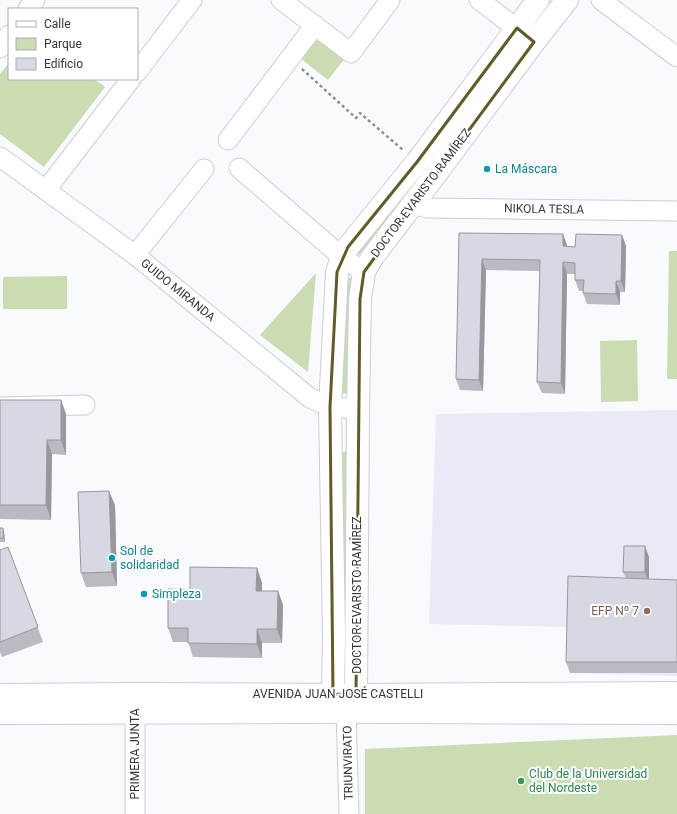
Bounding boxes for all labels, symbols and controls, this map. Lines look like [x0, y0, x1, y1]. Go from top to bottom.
legend [8, 8, 138, 80]
text: Calle [44, 17, 71, 31]
text: Parque [44, 37, 82, 51]
text: Edificio [44, 57, 83, 71]
street label: DOCTOR EVARISTO RAMÍREZ [367, 125, 474, 260]
place label: La Máscara [495, 162, 557, 176]
marker: La Máscara [482, 164, 492, 174]
street label: NIKOLA TESLA [504, 201, 584, 217]
street label: GUIDO MIRANDA [138, 256, 218, 324]
street label: DOCTOR EVARISTO RAMÍREZ [349, 516, 364, 674]
place label: Sol de solidaridad [120, 544, 179, 572]
marker: Sol de solidaridad [107, 553, 117, 563]
place label: Simpleza [152, 587, 201, 601]
marker: Simpleza [139, 589, 149, 599]
place label: EFP Nº 7 [591, 604, 639, 618]
marker: EFP Nº 7 [642, 606, 652, 616]
street label: AVENIDA JUAN JOSÉ CASTELLI [253, 686, 423, 701]
street label: PRIMERA JUNTA [128, 708, 142, 800]
street label: TRIUNVIRATO [340, 725, 356, 801]
place label: Club de la Universidad del Nordeste [529, 767, 647, 795]
marker: Club de la Universidad del Nordeste [516, 776, 526, 786]

